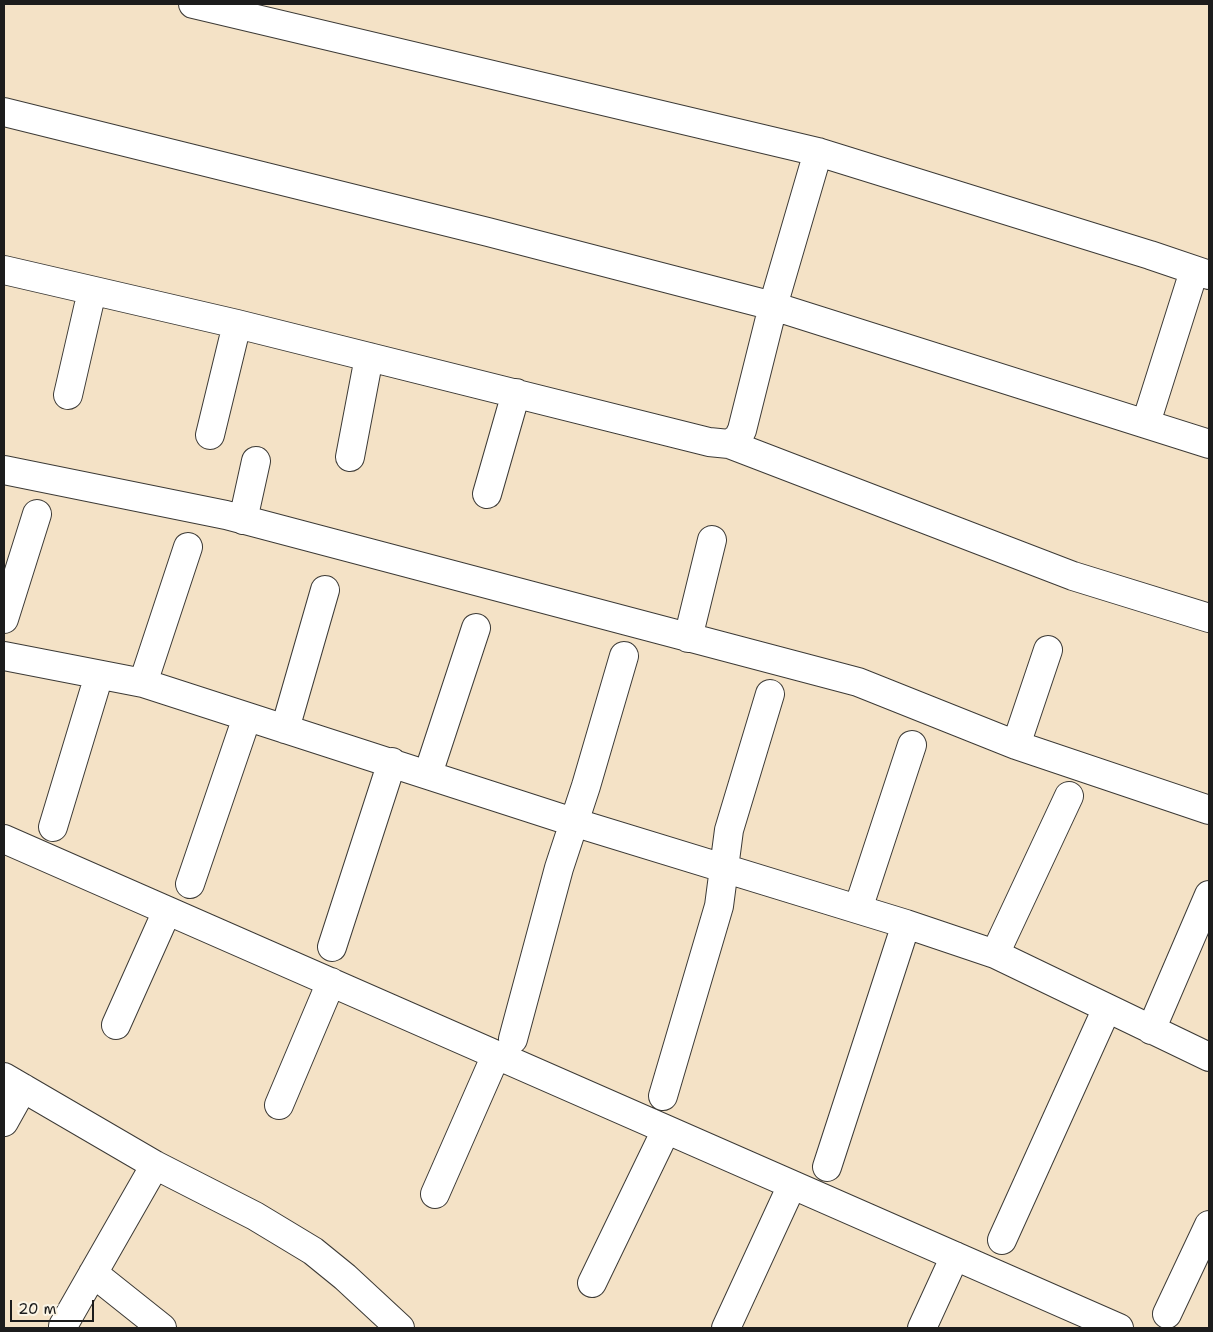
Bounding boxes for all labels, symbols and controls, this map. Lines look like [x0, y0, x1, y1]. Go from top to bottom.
scale bar [12, 1290, 96, 1322]
text: 20 m [18, 1299, 57, 1319]

